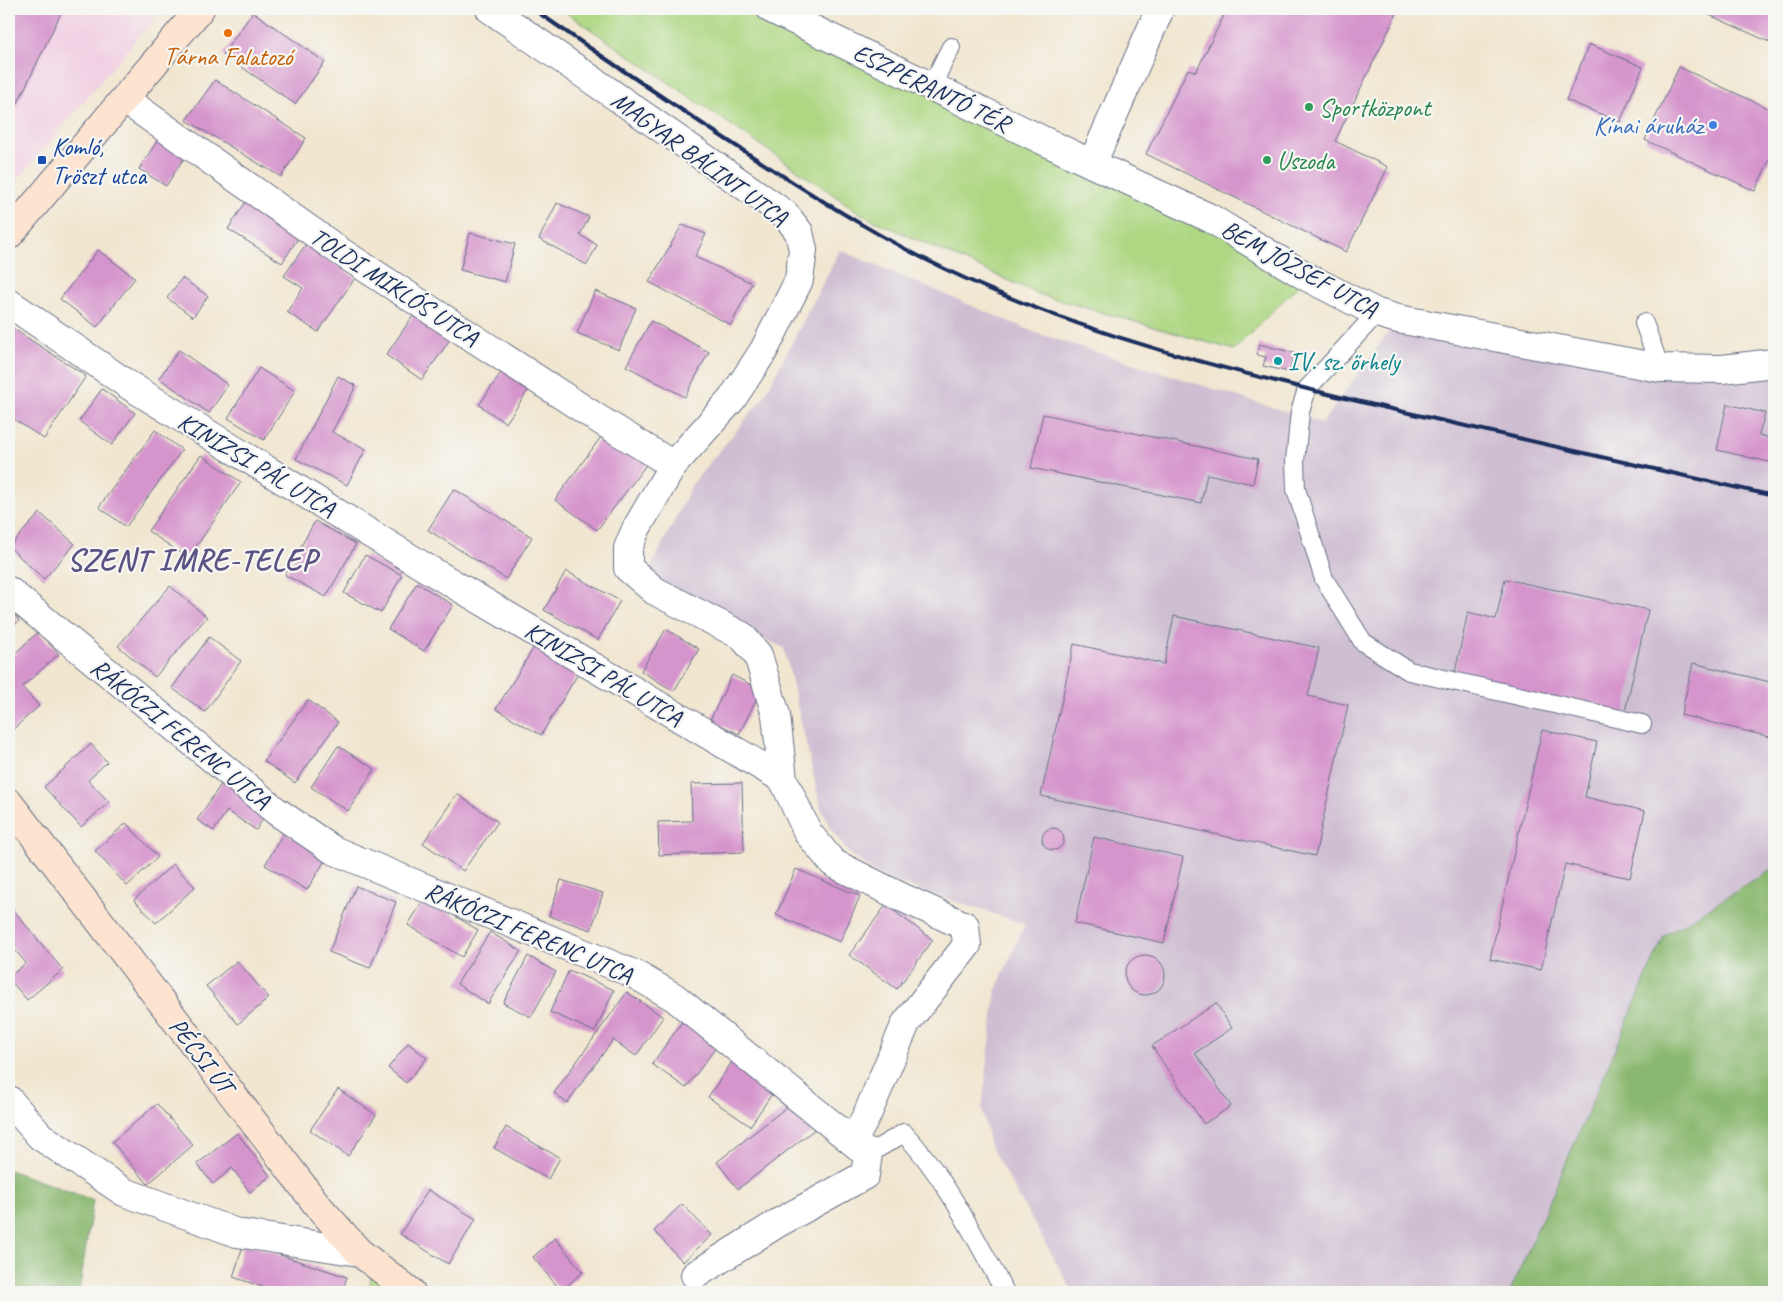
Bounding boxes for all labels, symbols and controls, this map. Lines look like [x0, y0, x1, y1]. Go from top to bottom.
marker: Tárna Falatozó [222, 27, 234, 39]
street label: ESZPERANTÓ TÉR [848, 36, 1018, 141]
place label: Tárna Falatozó [164, 41, 295, 73]
street label: MAGYAR BÁLINT UTCA [605, 84, 794, 234]
place label: Sportközpont [1319, 92, 1433, 124]
marker: Sportközpont [1303, 101, 1315, 113]
place label: Kínai áruház [1594, 110, 1706, 142]
marker: Kínai áruház [1707, 119, 1719, 131]
place label: Komló, Tröszt utca [52, 131, 148, 192]
place label: Uszoda [1277, 145, 1336, 177]
marker: Komló, Tröszt utca [36, 154, 48, 166]
marker: Uszoda [1261, 154, 1273, 166]
street label: BEM JÓZSEF UTCA [1216, 213, 1384, 325]
street label: TOLDI MIKLÓS UTCA [304, 220, 485, 353]
place label: IV. sz. őrhely [1288, 346, 1402, 378]
marker: IV. sz. őrhely [1272, 355, 1284, 367]
street label: KINIZSI PÁL UTCA [172, 405, 341, 525]
district label: SZENT IMRE-TELEP [67, 541, 321, 579]
street label: KINIZSI PÁL UTCA [519, 614, 688, 734]
street label: RÁKÓCZI FERENC UTCA [84, 651, 277, 816]
street label: RÁKÓCZI FERENC UTCA [420, 875, 638, 991]
street label: PÉCSI ÚT [162, 1011, 244, 1104]

